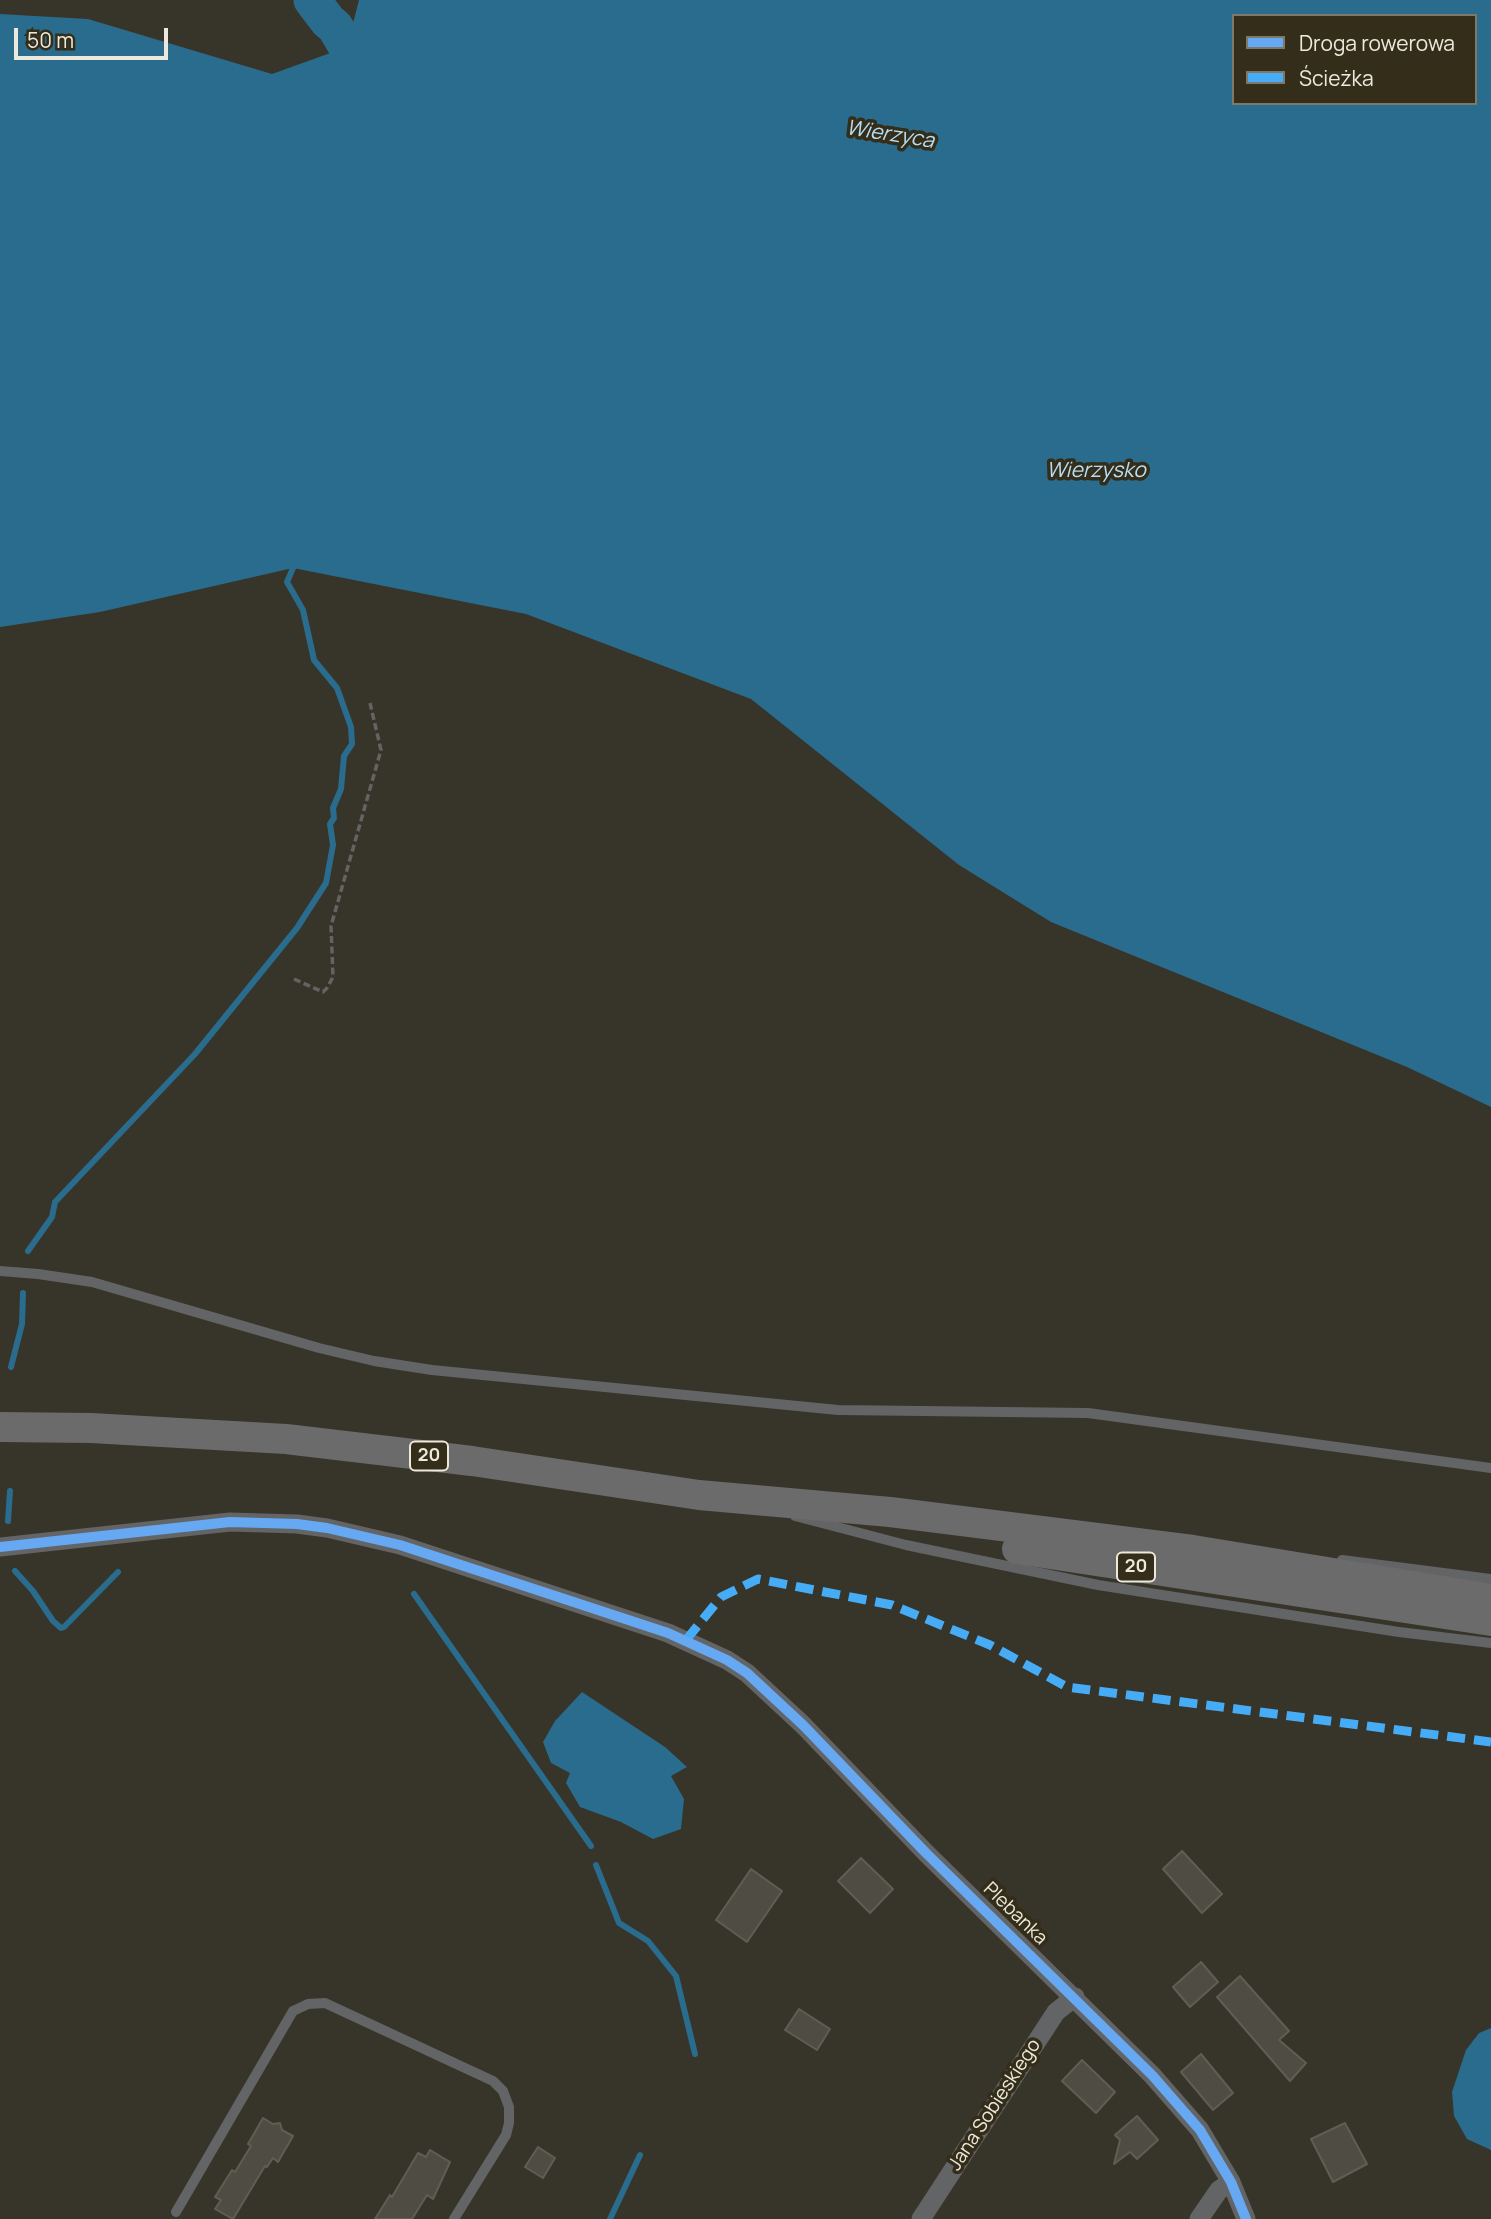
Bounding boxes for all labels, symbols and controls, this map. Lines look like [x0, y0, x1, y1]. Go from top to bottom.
scale bar [18, 14, 172, 58]
legend [1232, 14, 1477, 105]
text: 50 m [27, 26, 74, 54]
text: Droga rowerowa [1299, 29, 1455, 57]
text: Ścieżka [1299, 64, 1374, 92]
water label: Wierzyca [844, 116, 936, 154]
water label: Wierzysko [1046, 458, 1146, 484]
road number: 20 [410, 1442, 448, 1470]
road number: 20 [1117, 1552, 1155, 1582]
street label: Plebanka [978, 1878, 1052, 1950]
street label: Jana Sobieskiego [944, 2035, 1046, 2175]

